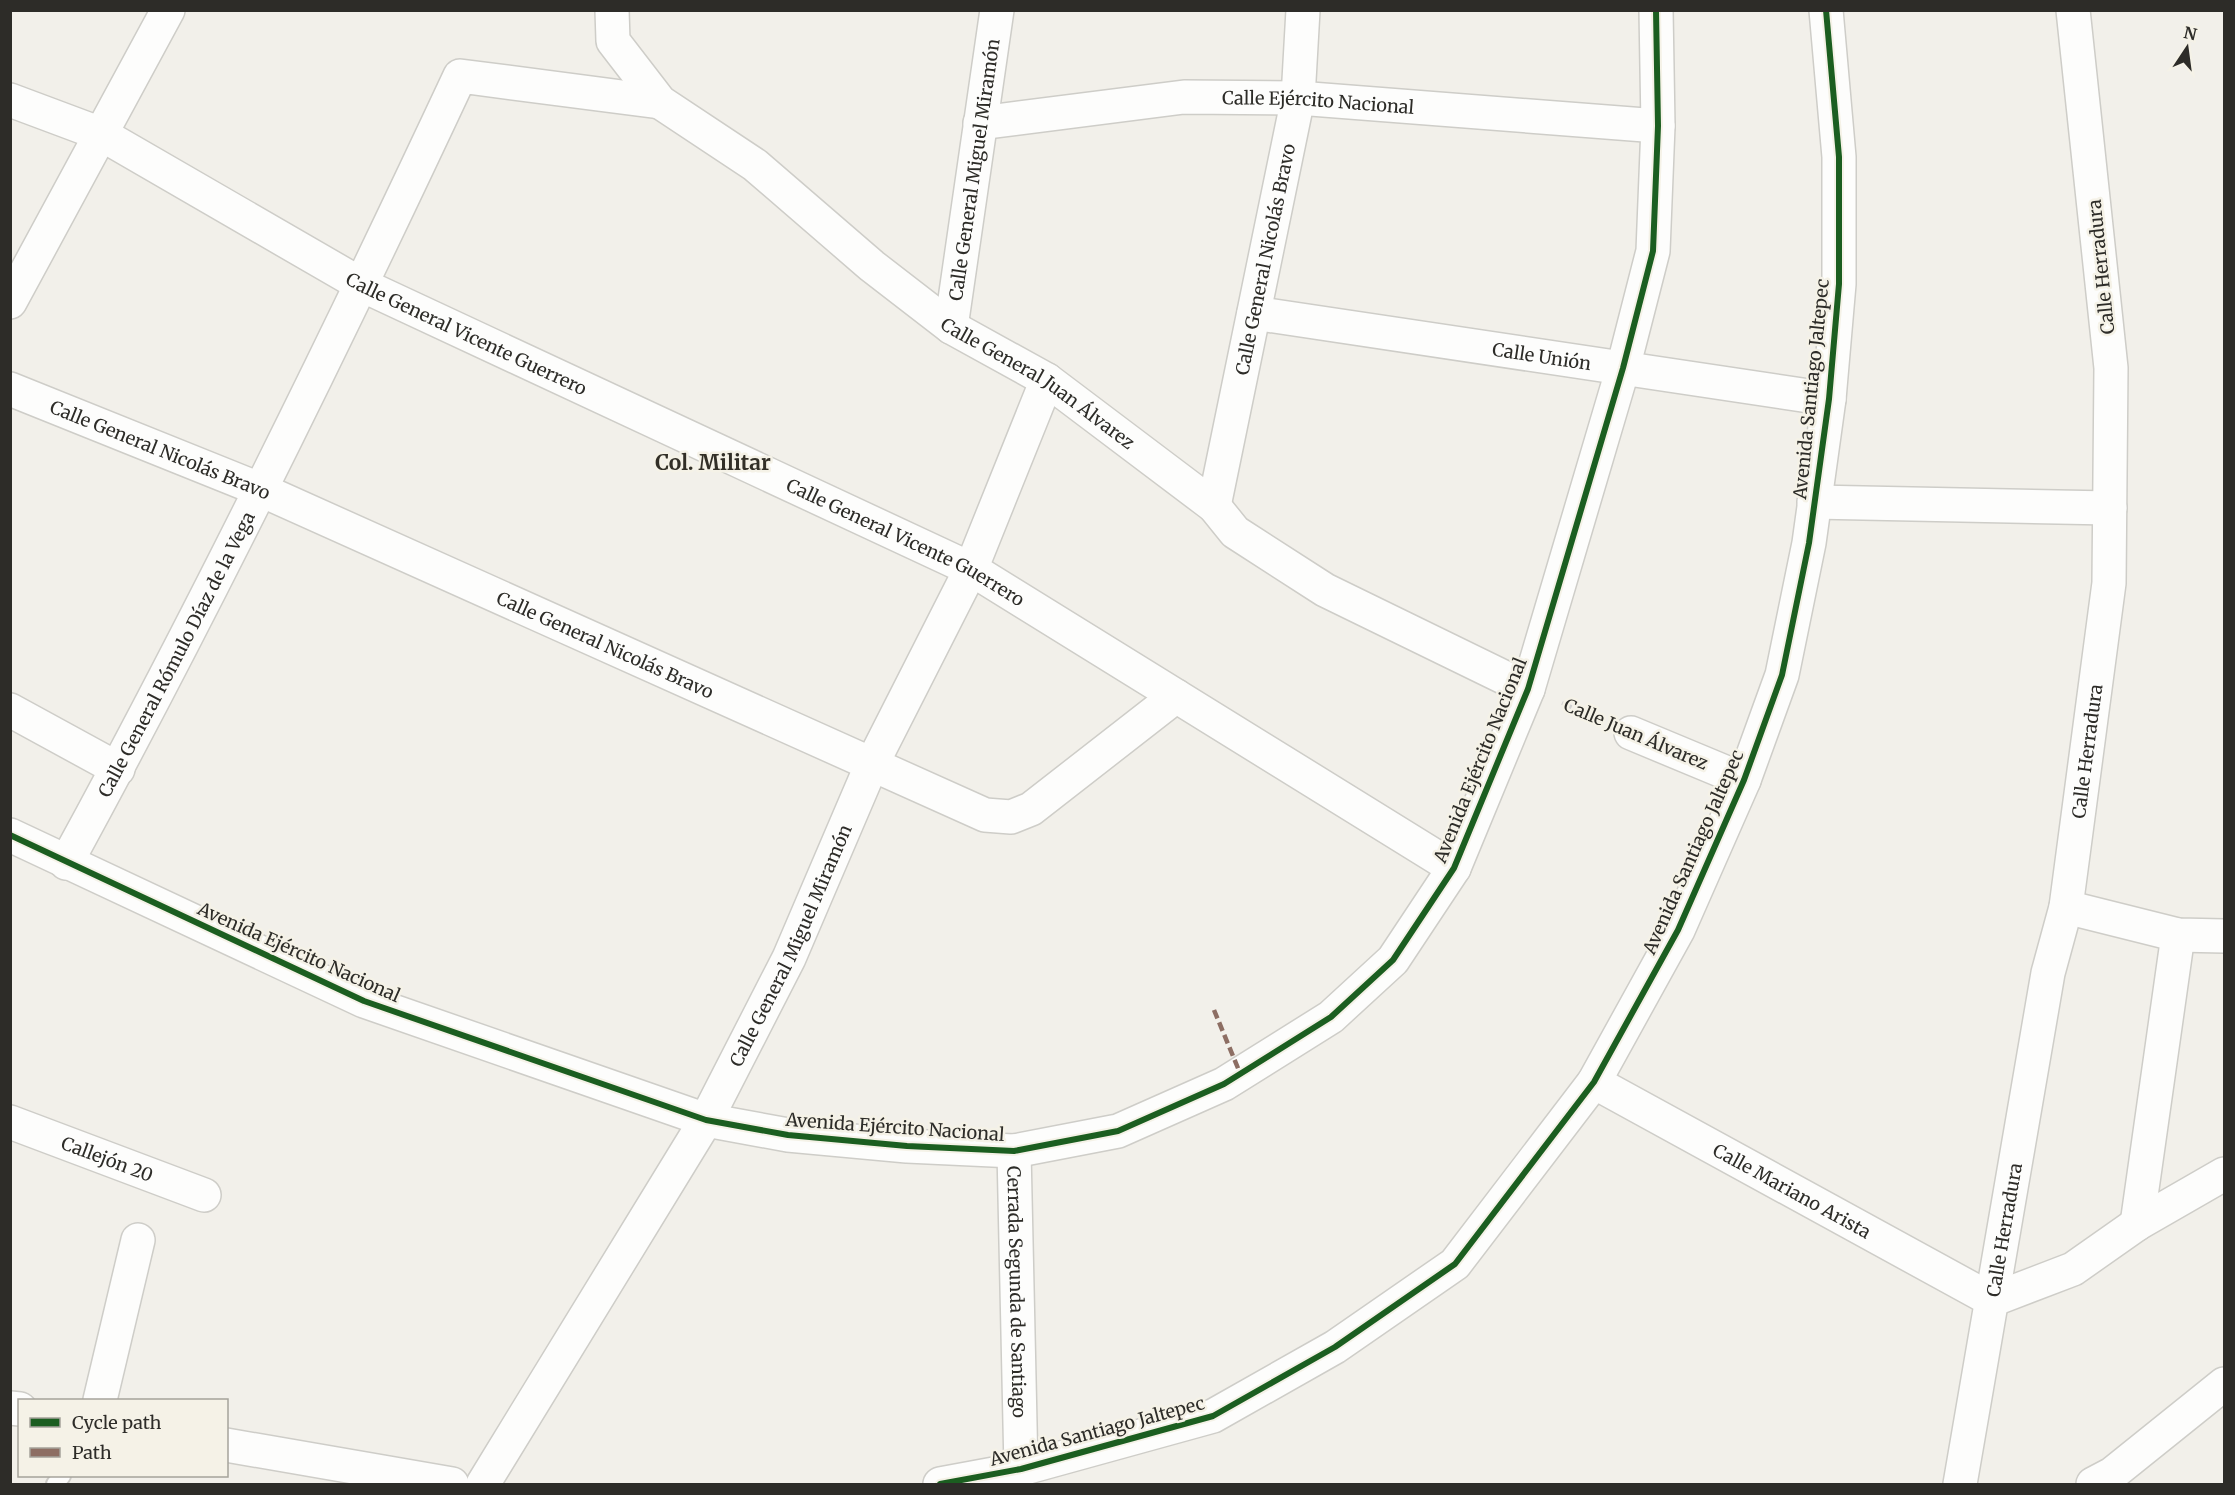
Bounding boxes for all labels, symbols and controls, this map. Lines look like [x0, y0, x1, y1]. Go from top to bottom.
north arrow [2157, 18, 2217, 78]
text: N [2182, 22, 2199, 45]
street label: Calle General Miguel Miramón [943, 37, 1004, 302]
street label: Calle Ejército Nacional [1222, 86, 1416, 119]
street label: Calle General Nicolás Bravo [1230, 142, 1300, 377]
street label: Calle Herradura [2082, 198, 2120, 336]
street label: Calle General Vicente Guerrero [342, 267, 591, 400]
street label: Avenida Santiago Jaltepec [1788, 278, 1834, 501]
street label: Calle General Juan Álvarez [936, 312, 1140, 454]
street label: Calle Unión [1491, 337, 1593, 375]
street label: Calle General Nicolás Bravo [47, 395, 274, 504]
district label: Col. Militar [655, 449, 771, 476]
street label: Calle General Vicente Guerrero [783, 473, 1029, 611]
street label: Calle General Rómulo Díaz de la Vega [92, 507, 260, 801]
street label: Calle General Nicolás Bravo [493, 586, 717, 703]
street label: Avenida Ejército Nacional [1428, 654, 1532, 867]
street label: Calle Herradura [2066, 682, 2107, 820]
street label: Calle Juan Álvarez [1560, 693, 1712, 775]
street label: Avenida Santiago Jaltepec [1637, 746, 1749, 959]
street label: Calle General Miguel Miramón [724, 821, 856, 1070]
street label: Avenida Ejército Nacional [193, 896, 404, 1007]
street label: Avenida Ejército Nacional [784, 1108, 1006, 1146]
street label: Callejón 20 [58, 1131, 156, 1186]
street label: Calle Mariano Arista [1709, 1138, 1876, 1243]
street label: Calle Herradura [1981, 1161, 2027, 1298]
street label: Cerrada Segunda de Santiago [1003, 1166, 1031, 1418]
street label: Avenida Santiago Jaltepec [986, 1391, 1207, 1471]
legend [18, 1399, 228, 1477]
text: Cycle path [72, 1411, 162, 1434]
text: Path [72, 1441, 112, 1464]

